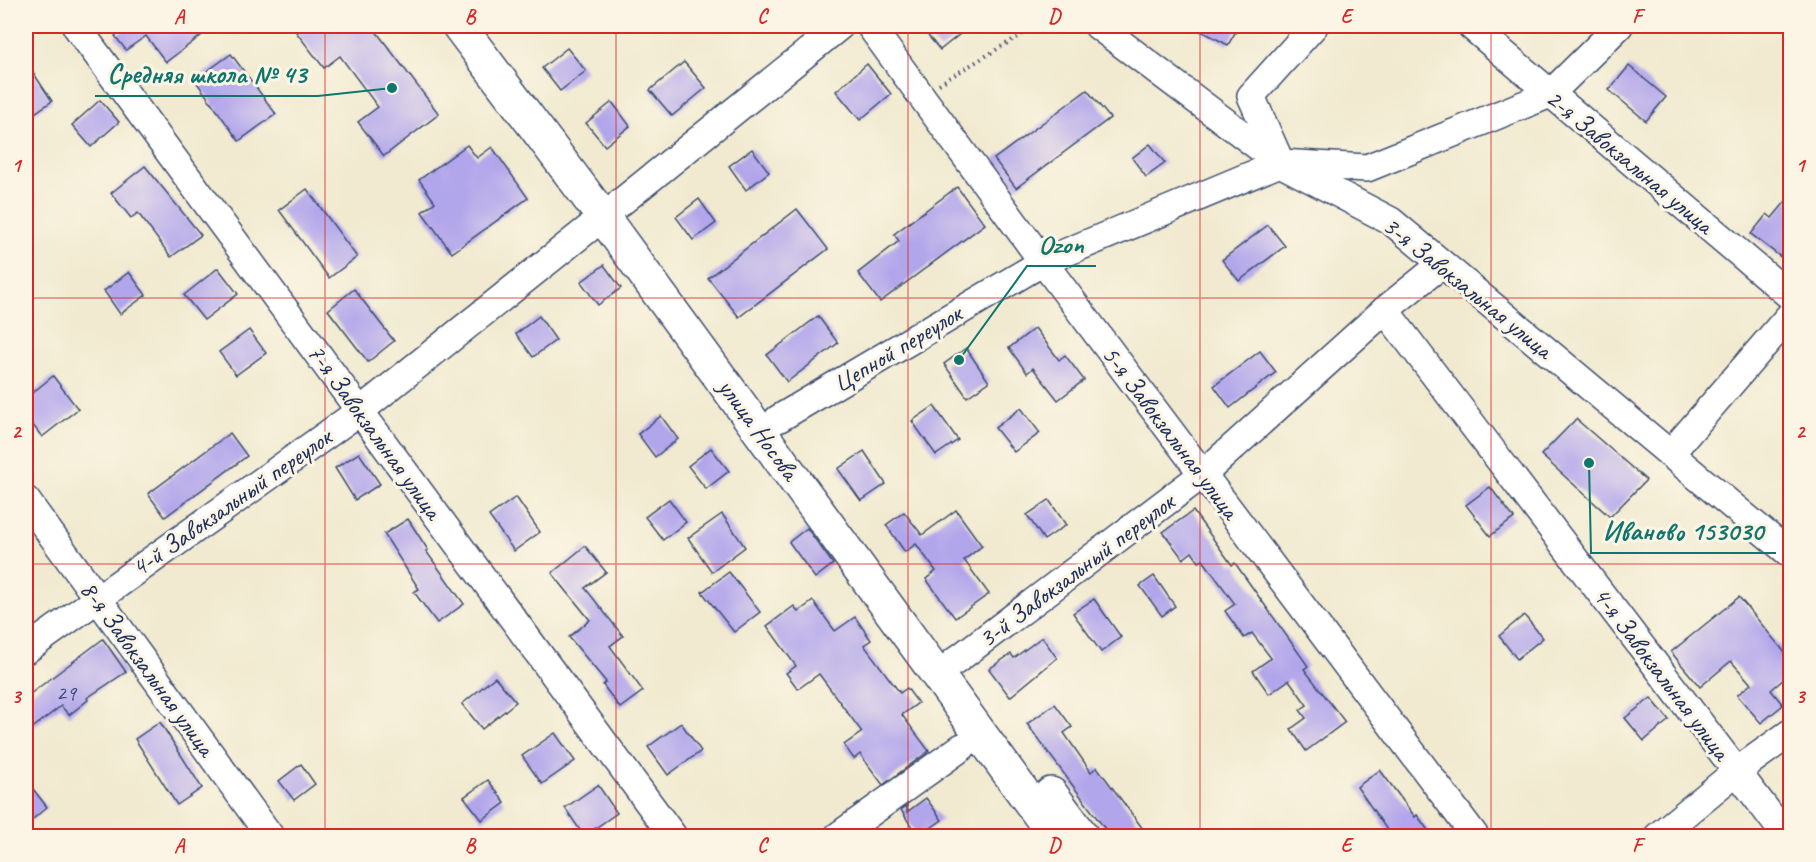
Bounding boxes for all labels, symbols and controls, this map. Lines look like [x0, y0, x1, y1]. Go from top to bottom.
text: A [174, 4, 186, 29]
text: B [465, 4, 477, 29]
text: C [757, 4, 769, 29]
text: D [1048, 4, 1062, 29]
text: E [1341, 4, 1355, 29]
text: F [1632, 4, 1646, 29]
callout: Средняя школа № 43 [95, 51, 318, 96]
text: Средняя школа № 43 [108, 57, 309, 91]
street label: 2-я Завокзальная улица [1539, 82, 1722, 243]
text: 1 [12, 153, 23, 178]
text: 1 [1796, 153, 1807, 178]
street label: 3-я Завокзальная улица [1376, 209, 1561, 367]
callout: Ozon [1027, 221, 1096, 266]
text: Ozon [1038, 227, 1084, 261]
street label: Цепной переулок [827, 296, 970, 400]
street label: 7-я Завокзальная улица [300, 337, 451, 527]
street label: 5-я Завокзальная улица [1095, 339, 1248, 528]
street label: улица Носова [710, 370, 808, 488]
text: 2 [12, 419, 23, 444]
street label: 4-й Завокзальный переулок [125, 419, 340, 584]
text: 2 [1796, 419, 1807, 444]
street label: 3-й Завокзальный переулок [972, 484, 1183, 655]
callout: Иваново 153030 [1591, 508, 1776, 553]
text: Иваново 153030 [1603, 514, 1766, 548]
street label: 8-я Завокзальная улица [73, 574, 224, 764]
street label: 4-я Завокзальная улица [1586, 580, 1739, 769]
house number: 29 [56, 679, 78, 707]
text: 3 [12, 684, 23, 709]
text: 3 [1796, 684, 1807, 709]
text: A [174, 833, 186, 858]
text: B [465, 833, 477, 858]
text: C [757, 833, 769, 858]
text: D [1048, 833, 1062, 858]
text: E [1341, 833, 1355, 858]
text: F [1632, 833, 1646, 858]

